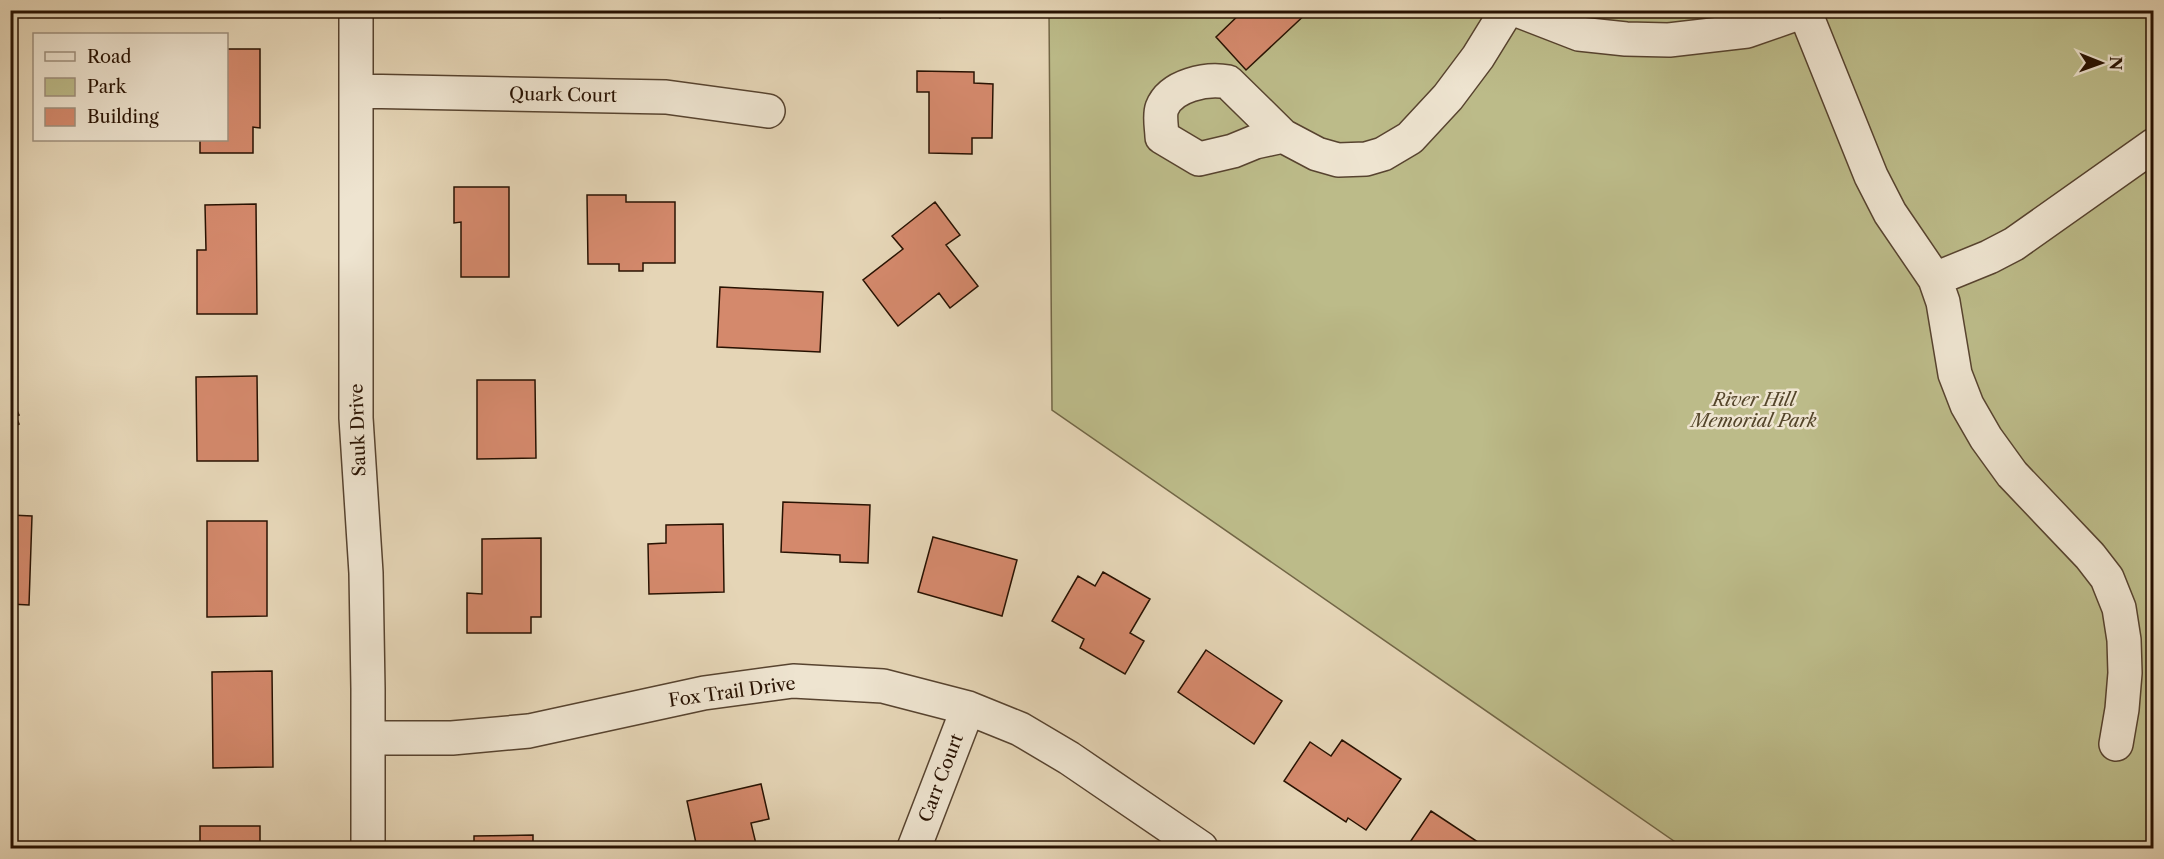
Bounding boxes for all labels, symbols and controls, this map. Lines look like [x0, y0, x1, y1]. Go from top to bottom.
legend [33, 33, 228, 141]
north arrow [2071, 33, 2131, 93]
text: Road [87, 46, 132, 68]
text: N [2106, 56, 2126, 70]
text: Park [87, 76, 128, 98]
street label: Quark Court [509, 83, 618, 107]
text: Building [87, 106, 159, 128]
street label: Sauk Drive [345, 383, 371, 477]
park label: River Hill Memorial Park [1689, 389, 1817, 432]
street label: Fox Trail Drive [667, 672, 797, 712]
street label: Carr Court [914, 730, 968, 825]

